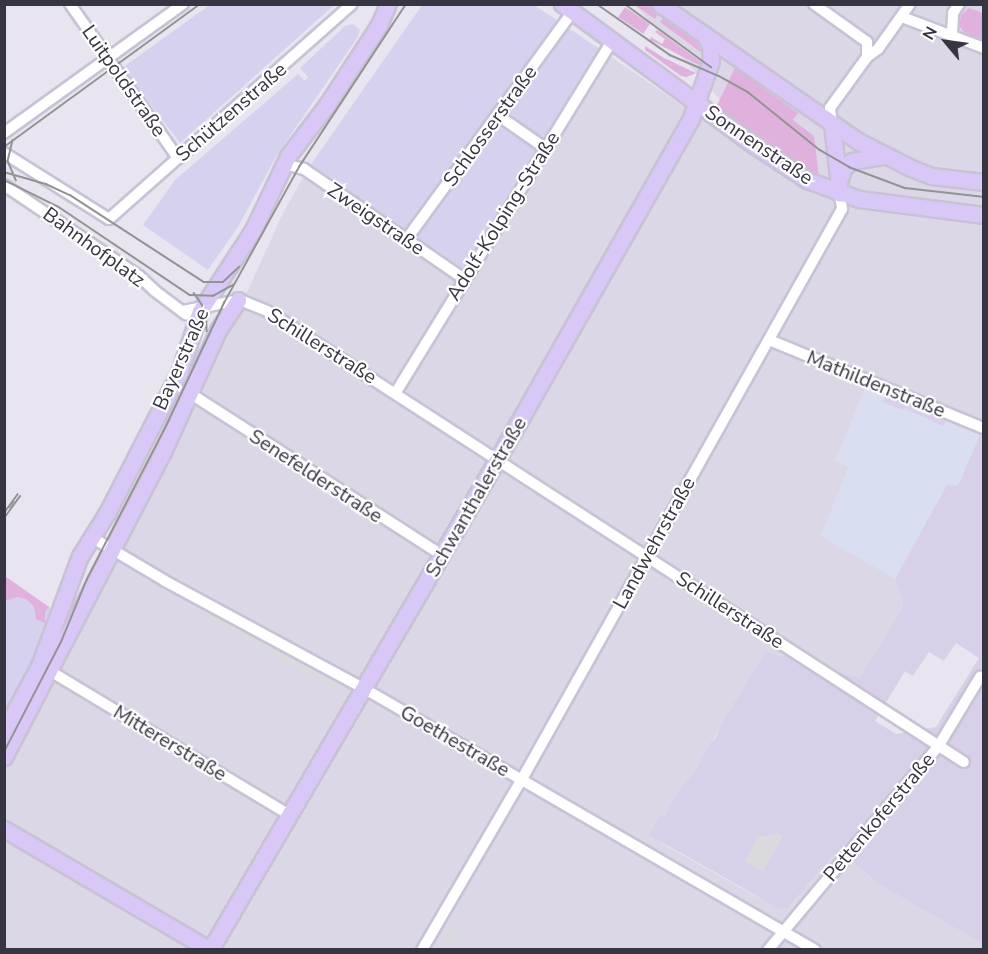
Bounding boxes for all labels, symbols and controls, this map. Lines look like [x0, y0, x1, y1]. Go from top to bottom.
north arrow [916, 12, 976, 72]
street label: Luitpoldstraße [77, 21, 171, 141]
text: N [918, 23, 943, 44]
street label: Schützenstraße [171, 57, 291, 167]
street label: Schlosserstraße [438, 61, 542, 191]
street label: Sonnenstraße [700, 100, 818, 190]
street label: Adolf-Kolping-Straße [441, 127, 565, 305]
street label: Zweigstraße [323, 178, 429, 260]
street label: Bahnhofplatz [38, 202, 150, 292]
street label: Schillerstraße [263, 303, 381, 389]
street label: Bayerstraße [148, 304, 214, 414]
street label: Mathildenstraße [803, 345, 949, 423]
street label: Schwanthalerstraße [420, 413, 532, 581]
street label: Senefelderstraße [245, 424, 387, 528]
street label: Landwehrstraße [608, 473, 700, 613]
street label: Schillerstraße [671, 566, 789, 654]
street label: Mittererstraße [109, 700, 231, 786]
street label: Goethestraße [396, 700, 514, 782]
street label: Pettenkoferstraße [818, 748, 940, 886]

